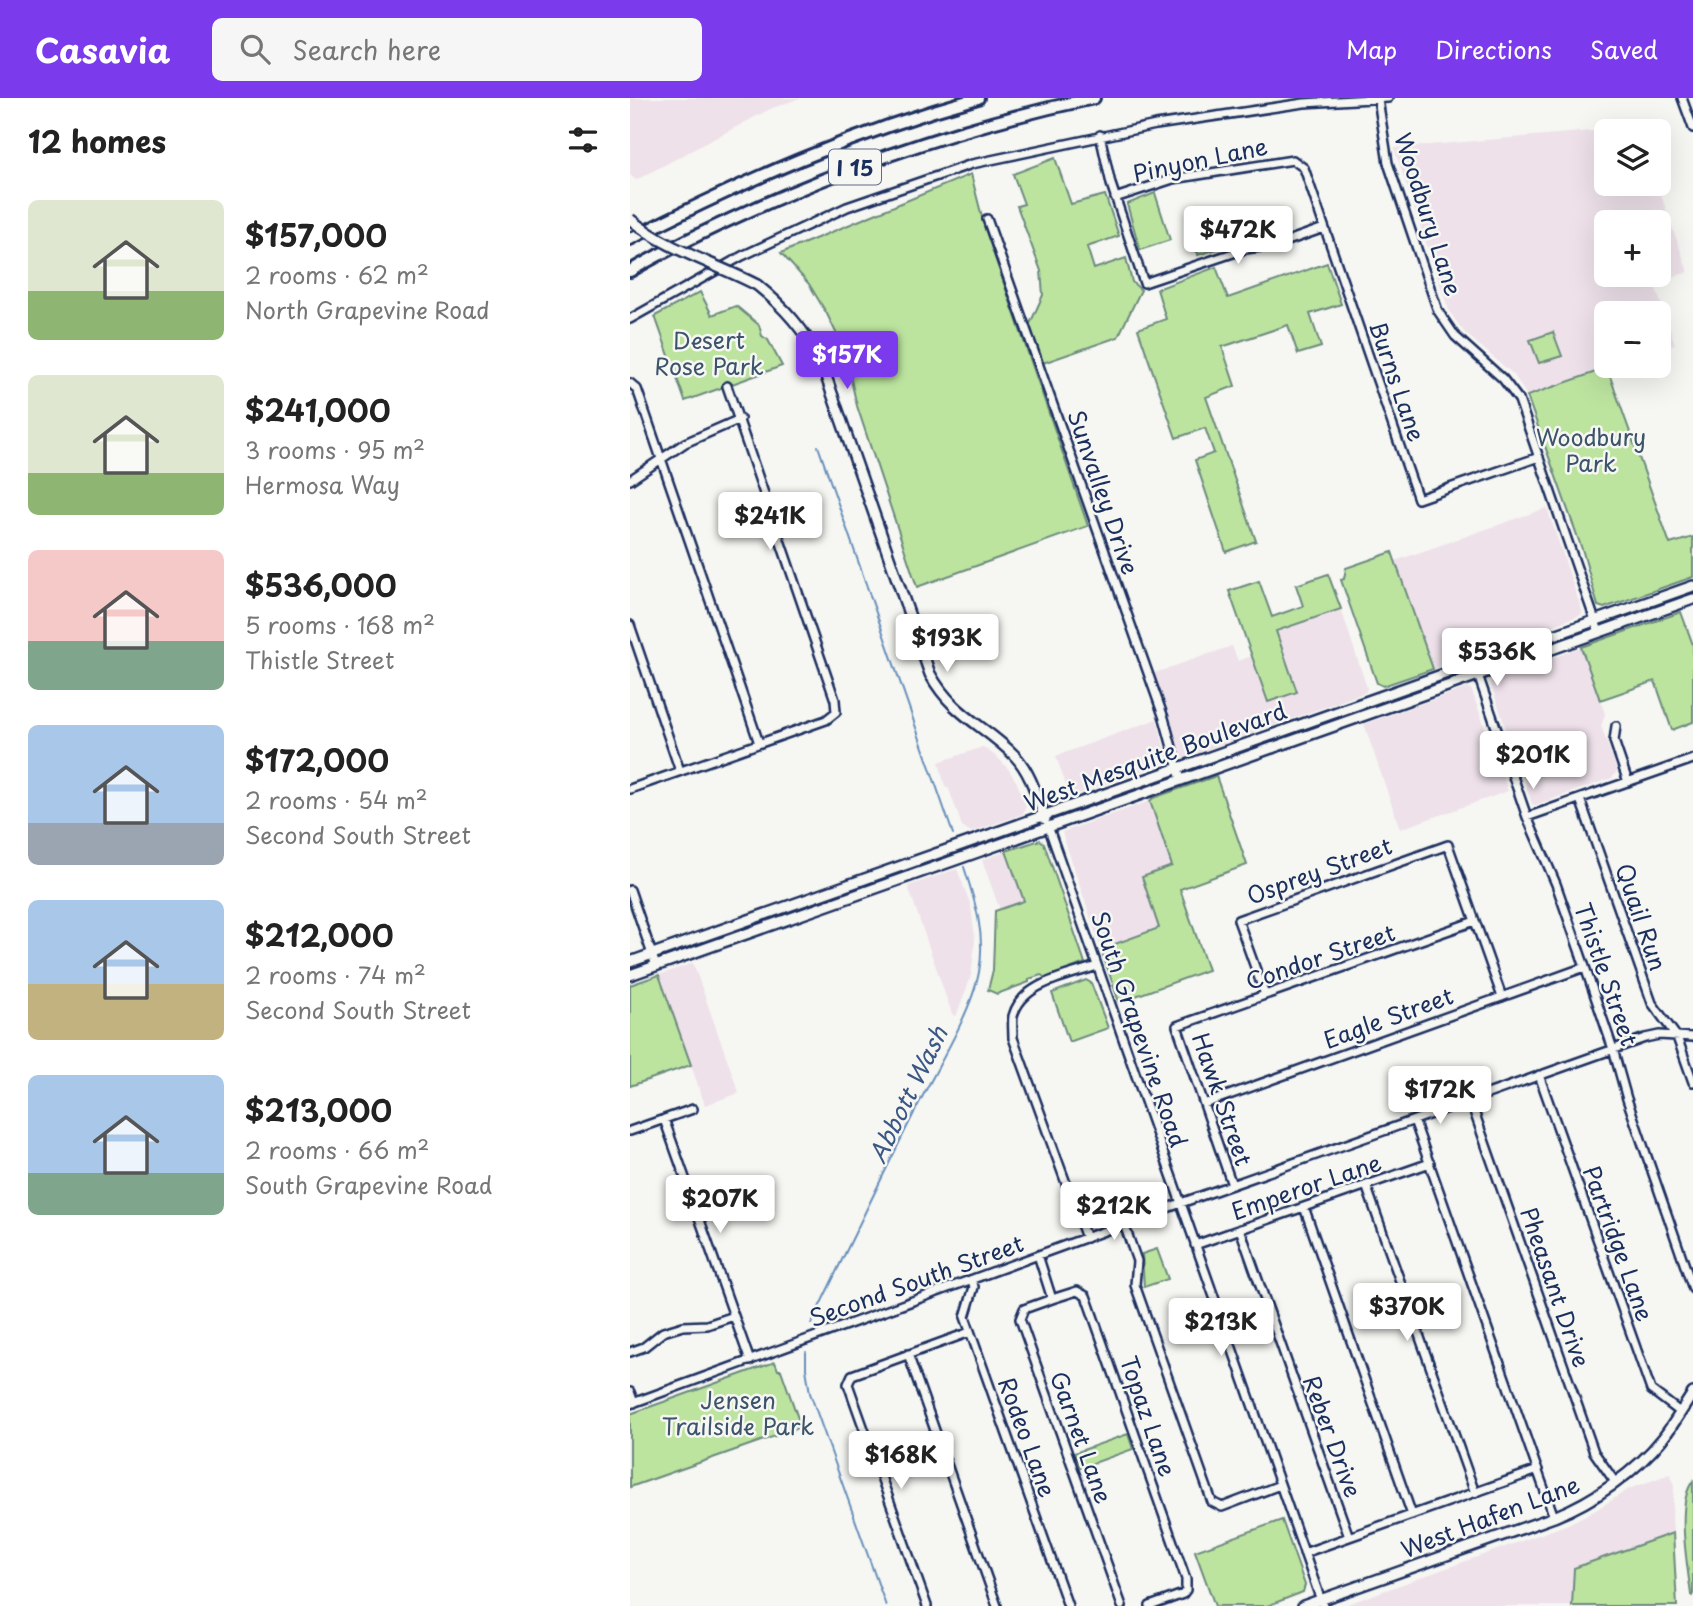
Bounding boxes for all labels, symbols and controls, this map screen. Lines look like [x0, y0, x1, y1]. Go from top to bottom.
search box [212, 18, 702, 81]
text: Casavia [35, 24, 170, 74]
icon: search [236, 30, 274, 68]
text: Search here [292, 30, 441, 69]
text: Map [1346, 31, 1397, 67]
text: Directions [1435, 31, 1552, 67]
text: Saved [1590, 31, 1658, 67]
text: 12 homes [28, 118, 166, 163]
map controls [1594, 119, 1671, 378]
button: layers [1594, 119, 1671, 196]
icon: filters [564, 121, 602, 159]
street label: Pinyon Lane [1129, 128, 1271, 190]
street label: Woodbury Lane [1386, 128, 1472, 300]
road number: I 15 [829, 150, 881, 184]
pin: $472K [1189, 206, 1287, 266]
button: + [1594, 210, 1671, 287]
text: $472K [1200, 211, 1276, 246]
text: $157,000 [245, 212, 387, 257]
icon: home [84, 228, 168, 312]
text: 2 rooms · 62 m² [245, 257, 429, 292]
text: North Grapevine Road [245, 292, 490, 327]
button: − [1594, 301, 1671, 378]
street label: Burns Lane [1361, 316, 1435, 446]
park label: Desert Rose Park [654, 322, 764, 383]
pin: $157K [798, 331, 896, 391]
text: $157K [812, 336, 882, 371]
text: $241,000 [245, 387, 391, 432]
icon: home [84, 403, 168, 487]
street label: Sunvalley Drive [1059, 405, 1149, 579]
park label: Woodbury Park [1536, 419, 1646, 480]
text: 3 rooms · 95 m² [245, 432, 425, 467]
text: Hermosa Way [245, 467, 400, 502]
pin: $241K [721, 492, 819, 552]
text: $241K [734, 497, 806, 532]
text: $536,000 [245, 562, 397, 607]
icon: home [84, 578, 168, 662]
text: 5 rooms · 168 m² [245, 607, 435, 642]
pin: $193K [898, 614, 996, 674]
text: $193K [912, 619, 982, 654]
pin: $536K [1448, 628, 1546, 688]
text: $536K [1458, 633, 1536, 668]
text: Thistle Street [245, 642, 394, 677]
street label: West Mesquite Boulevard [1019, 692, 1291, 820]
pin: $201K [1484, 732, 1582, 791]
text: $201K [1496, 736, 1570, 771]
text: $172,000 [245, 737, 389, 782]
icon: home [84, 753, 168, 837]
text: 2 rooms · 54 m² [245, 782, 428, 817]
text: Second South Street [245, 817, 471, 852]
street label: Osprey Street [1241, 828, 1397, 912]
street label: Quail Run [1607, 858, 1677, 976]
street label: Thistle Street [1566, 898, 1648, 1050]
street label: South Grapevine Road [1083, 906, 1197, 1152]
text: $212,000 [245, 912, 394, 957]
street label: Condor Street [1241, 914, 1399, 998]
icon: home [84, 928, 168, 1012]
text: 2 rooms · 74 m² [245, 957, 426, 992]
street label: Eagle Street [1318, 977, 1458, 1057]
text: Second South Street [245, 992, 471, 1027]
water label: Abbott Wash [858, 1019, 956, 1168]
street label: Hawk Street [1184, 1028, 1262, 1170]
pin: $172K [1391, 1066, 1489, 1126]
text: $172K [1404, 1071, 1476, 1106]
text: $213,000 [245, 1087, 392, 1132]
icon: home [84, 1103, 168, 1187]
text: 2 rooms · 66 m² [245, 1132, 429, 1167]
street label: Emperor Lane [1226, 1144, 1386, 1228]
street label: Partridge Lane [1575, 1160, 1663, 1326]
text: South Grapevine Road [245, 1167, 492, 1202]
pin: $207K [671, 1176, 769, 1235]
text: $207K [682, 1180, 758, 1215]
pin: $212K [1065, 1182, 1163, 1242]
text: $212K [1076, 1187, 1152, 1222]
street label: Pheasant Drive [1512, 1202, 1600, 1372]
street label: Second South Street [804, 1225, 1028, 1335]
pin: $370K [1358, 1284, 1456, 1343]
text: $370K [1369, 1288, 1445, 1323]
pin: $213K [1172, 1298, 1270, 1358]
text: $213K [1185, 1303, 1257, 1338]
street label: Topaz Lane [1112, 1351, 1186, 1481]
street label: Garnet Lane [1042, 1366, 1122, 1508]
street label: Reber Drive [1295, 1370, 1371, 1502]
street label: Rodeo Lane [990, 1372, 1066, 1502]
park label: Jensen Trailside Park [662, 1382, 814, 1443]
pin: $168K [852, 1432, 950, 1491]
text: $168K [865, 1436, 937, 1471]
street label: West Hafen Lane [1396, 1466, 1584, 1566]

